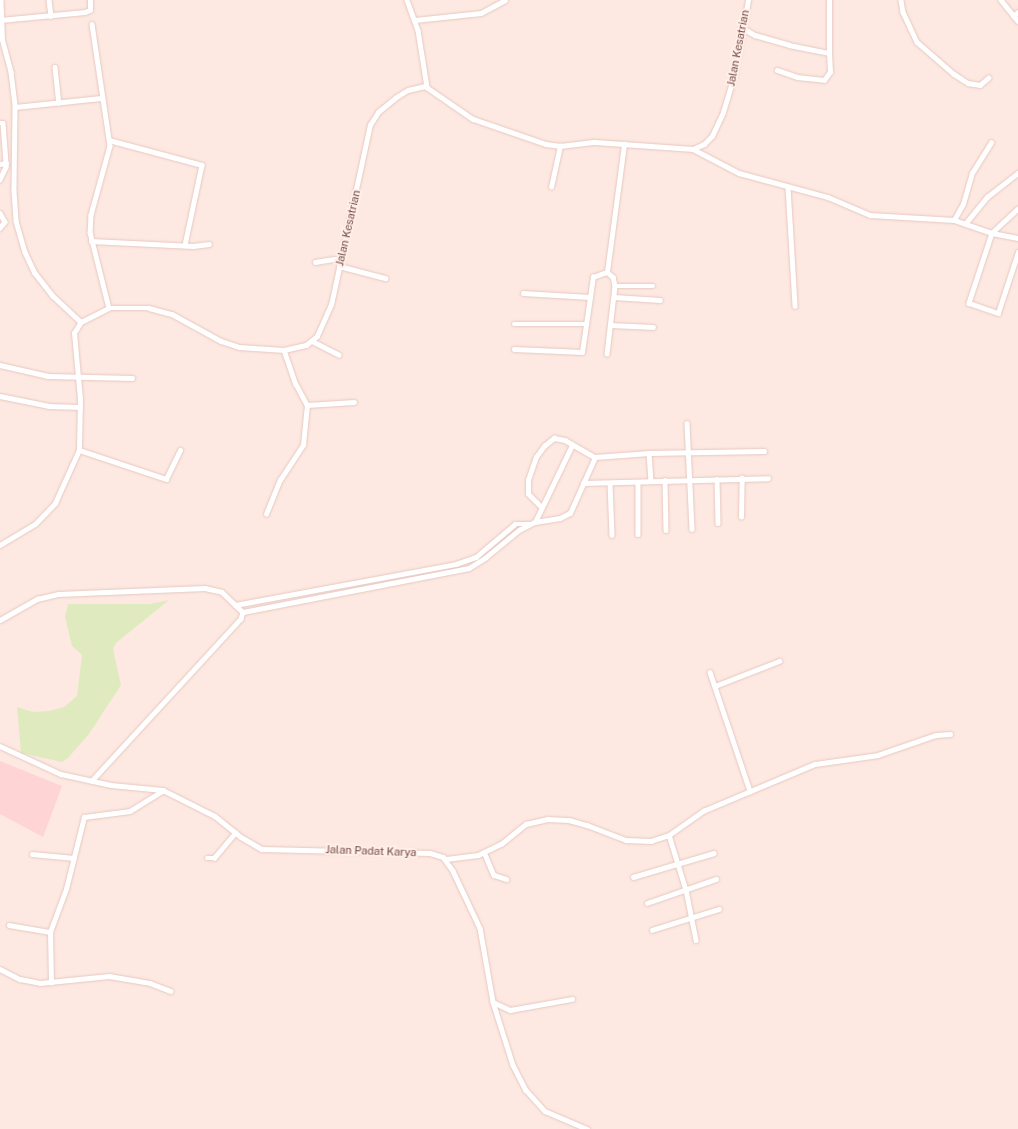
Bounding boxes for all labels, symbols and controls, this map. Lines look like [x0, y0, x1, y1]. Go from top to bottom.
street label: Jalan Kesatrian [724, 9, 752, 87]
street label: Jalan Kesatrian [333, 189, 363, 267]
street label: Jalan Padat Karya [325, 843, 417, 859]

